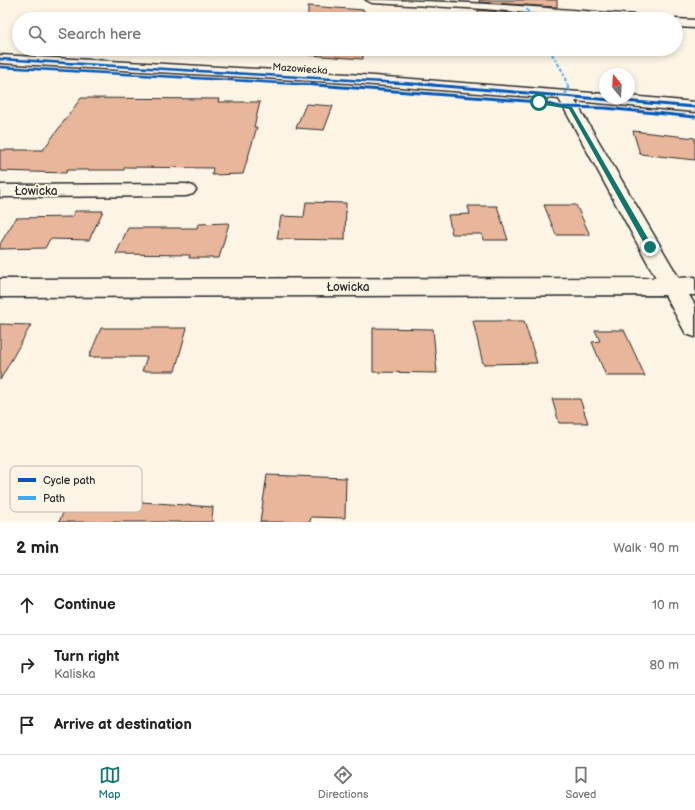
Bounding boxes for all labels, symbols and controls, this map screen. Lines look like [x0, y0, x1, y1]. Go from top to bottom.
search box [12, 12, 683, 56]
icon: search [26, 23, 48, 45]
text: Search here [58, 25, 141, 44]
street label: Mazowiecka [272, 61, 328, 77]
north arrow [599, 68, 635, 104]
route start [530, 93, 548, 111]
street label: Łowicka [14, 184, 58, 199]
route end [641, 238, 659, 256]
street label: Łowicka [326, 280, 370, 295]
legend [10, 466, 142, 512]
text: Cycle path [43, 474, 95, 487]
text: Path [43, 492, 65, 505]
text: 2 min [16, 538, 59, 558]
text: Walk · 90 m [613, 540, 679, 556]
icon: ahead [16, 594, 38, 616]
text: Continue [54, 595, 116, 614]
text: 10 m [652, 597, 679, 613]
text: Turn right [54, 647, 119, 666]
icon: right [16, 654, 38, 676]
text: 80 m [650, 657, 679, 673]
text: Kaliska [54, 666, 95, 682]
icon: arrive [16, 714, 38, 736]
text: Arrive at destination [54, 715, 192, 734]
tab: Map [99, 764, 121, 801]
tab: Directions [318, 764, 368, 801]
tab: Saved [566, 764, 596, 801]

